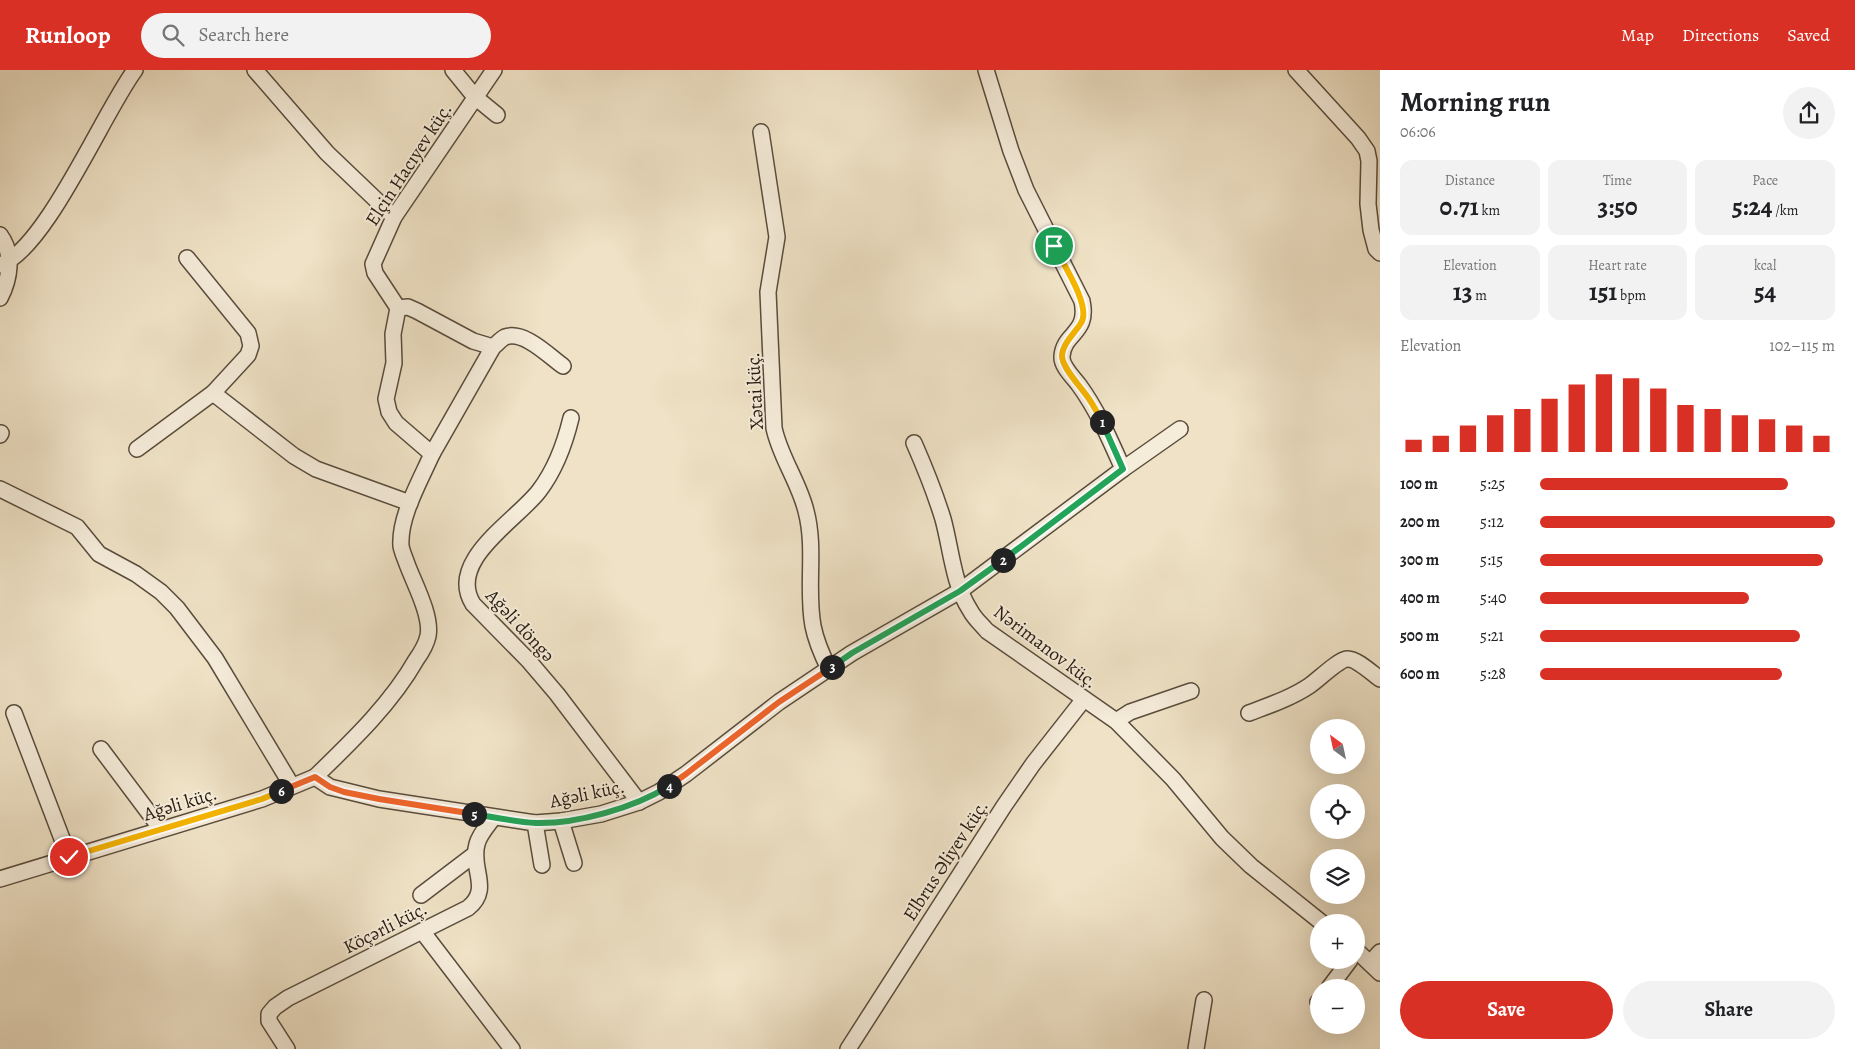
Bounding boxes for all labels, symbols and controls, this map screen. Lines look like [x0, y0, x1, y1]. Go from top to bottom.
search box [141, 13, 491, 58]
text: Runloop [25, 19, 111, 51]
icon: search [159, 21, 187, 49]
text: Search here [199, 22, 289, 48]
text: Map [1621, 23, 1654, 47]
text: Directions [1682, 23, 1759, 47]
text: Saved [1787, 23, 1830, 47]
text: Morning run [1400, 83, 1550, 121]
button: share [1783, 87, 1835, 139]
street label: Elçin Hacıyev küç. [359, 98, 458, 231]
text: 06:06 [1400, 121, 1436, 143]
text: Distance [1445, 171, 1495, 190]
text: Time [1603, 171, 1632, 190]
text: Pace [1752, 171, 1778, 190]
text: 0.71 [1440, 190, 1479, 224]
text: 3:50 [1598, 190, 1637, 224]
text: 5:24 [1732, 190, 1772, 224]
text: km [1479, 201, 1500, 220]
text: /km [1772, 201, 1798, 220]
pin [1033, 225, 1075, 267]
icon: arrive [1040, 232, 1068, 260]
text: Elevation [1443, 256, 1497, 275]
text: Heart rate [1588, 256, 1647, 275]
text: kcal [1754, 256, 1776, 275]
text: 13 [1453, 275, 1472, 309]
text: 151 [1589, 275, 1617, 309]
text: 54 [1754, 275, 1776, 309]
text: m [1472, 286, 1487, 305]
text: bpm [1617, 286, 1646, 305]
text: Elevation [1400, 335, 1461, 357]
text: 102–115 m [1769, 335, 1835, 357]
street label: Xətai küç. [740, 351, 770, 430]
pin: 1 [1090, 410, 1114, 434]
text: 1 [1100, 413, 1105, 432]
text: 100 m [1400, 473, 1438, 495]
text: 5:25 [1480, 473, 1505, 495]
text: 200 m [1400, 511, 1440, 533]
text: 5:12 [1480, 511, 1504, 533]
pin: 2 [990, 548, 1016, 572]
text: 300 m [1400, 549, 1439, 571]
text: 5:15 [1480, 549, 1503, 571]
text: 2 [1000, 551, 1007, 570]
street label: Ağəli döngə [479, 583, 561, 668]
text: 400 m [1400, 587, 1440, 609]
text: 5:40 [1480, 587, 1506, 609]
street label: Nərimanov küç. [988, 599, 1103, 694]
text: 500 m [1400, 625, 1439, 647]
text: 5:21 [1480, 625, 1504, 647]
pin: 3 [820, 654, 844, 680]
text: 3 [829, 658, 836, 677]
text: 600 m [1400, 663, 1440, 685]
text: 5:28 [1480, 663, 1506, 685]
north arrow [1310, 719, 1365, 774]
map controls [1310, 719, 1365, 1034]
street label: Ağəli küç. [546, 773, 627, 815]
pin: 4 [656, 774, 682, 798]
text: 4 [666, 777, 673, 796]
pin: 6 [268, 778, 294, 804]
street label: Ağəli küç. [139, 780, 220, 828]
text: 6 [278, 782, 285, 801]
button: locate [1310, 784, 1365, 839]
street label: Elbrus Əliyev küç. [897, 795, 995, 926]
pin: 5 [462, 802, 486, 826]
text: 5 [472, 805, 477, 824]
pin [48, 836, 90, 878]
icon: check [55, 843, 83, 871]
button: layers [1310, 849, 1365, 904]
street label: Köçərli küç. [339, 896, 432, 960]
button: + [1310, 914, 1365, 969]
button: − [1310, 979, 1365, 1034]
button: Save [1400, 981, 1613, 1039]
button: Share [1623, 981, 1835, 1039]

